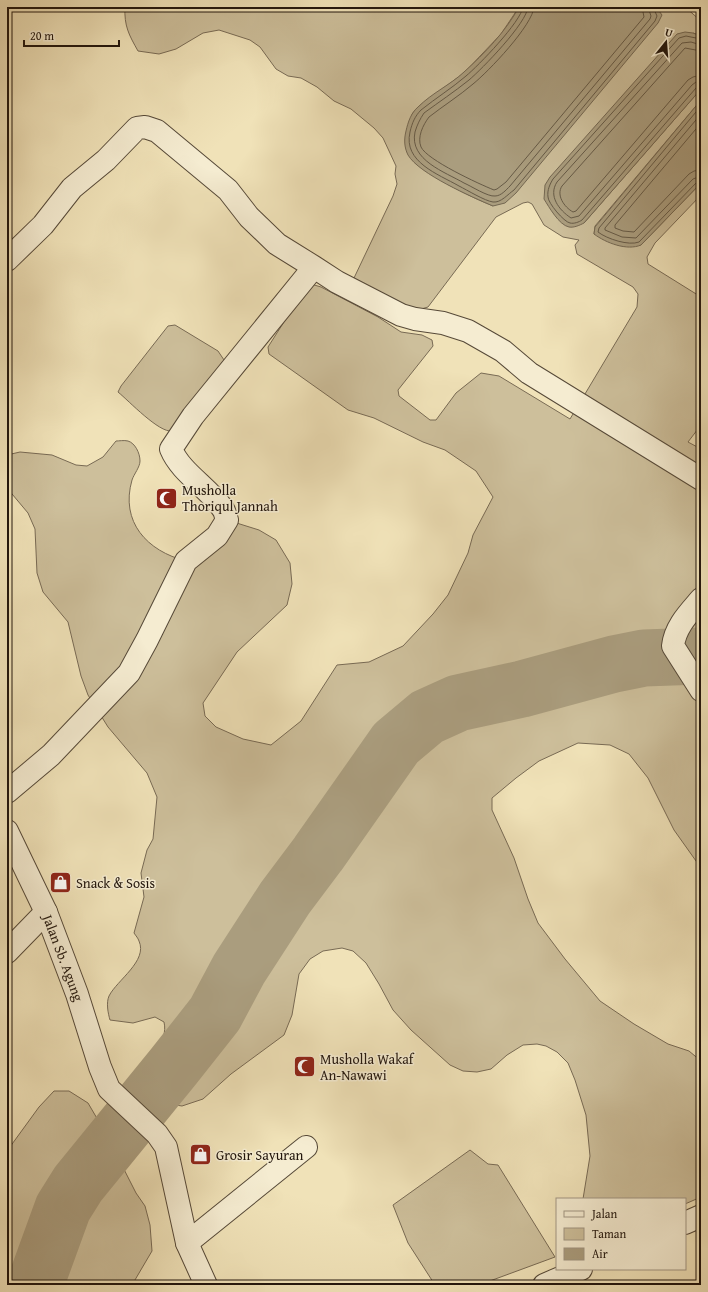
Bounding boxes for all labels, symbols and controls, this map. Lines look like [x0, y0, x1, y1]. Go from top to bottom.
scale bar [24, 22, 119, 48]
north arrow [646, 22, 686, 62]
text: U [663, 24, 675, 41]
text: 20 m [30, 27, 54, 44]
place label: Musholla Thoriqul Jannah [182, 480, 278, 516]
mosque icon: Musholla Thoriqul Jannah [154, 485, 180, 511]
shop icon: Snack & Sosis [48, 870, 74, 896]
place label: Snack & Sosis [76, 873, 155, 893]
street label: Jalan Sb. Agung [37, 910, 89, 1004]
place label: Musholla Wakaf An-Nawawi [320, 1049, 415, 1085]
mosque icon: Musholla Wakaf An-Nawawi [291, 1054, 317, 1080]
shop icon: Grosir Sayuran [187, 1142, 213, 1168]
place label: Grosir Sayuran [216, 1145, 304, 1165]
legend [556, 1198, 686, 1270]
text: Jalan [590, 1205, 617, 1222]
text: Taman [592, 1225, 626, 1242]
text: Air [592, 1245, 608, 1262]

